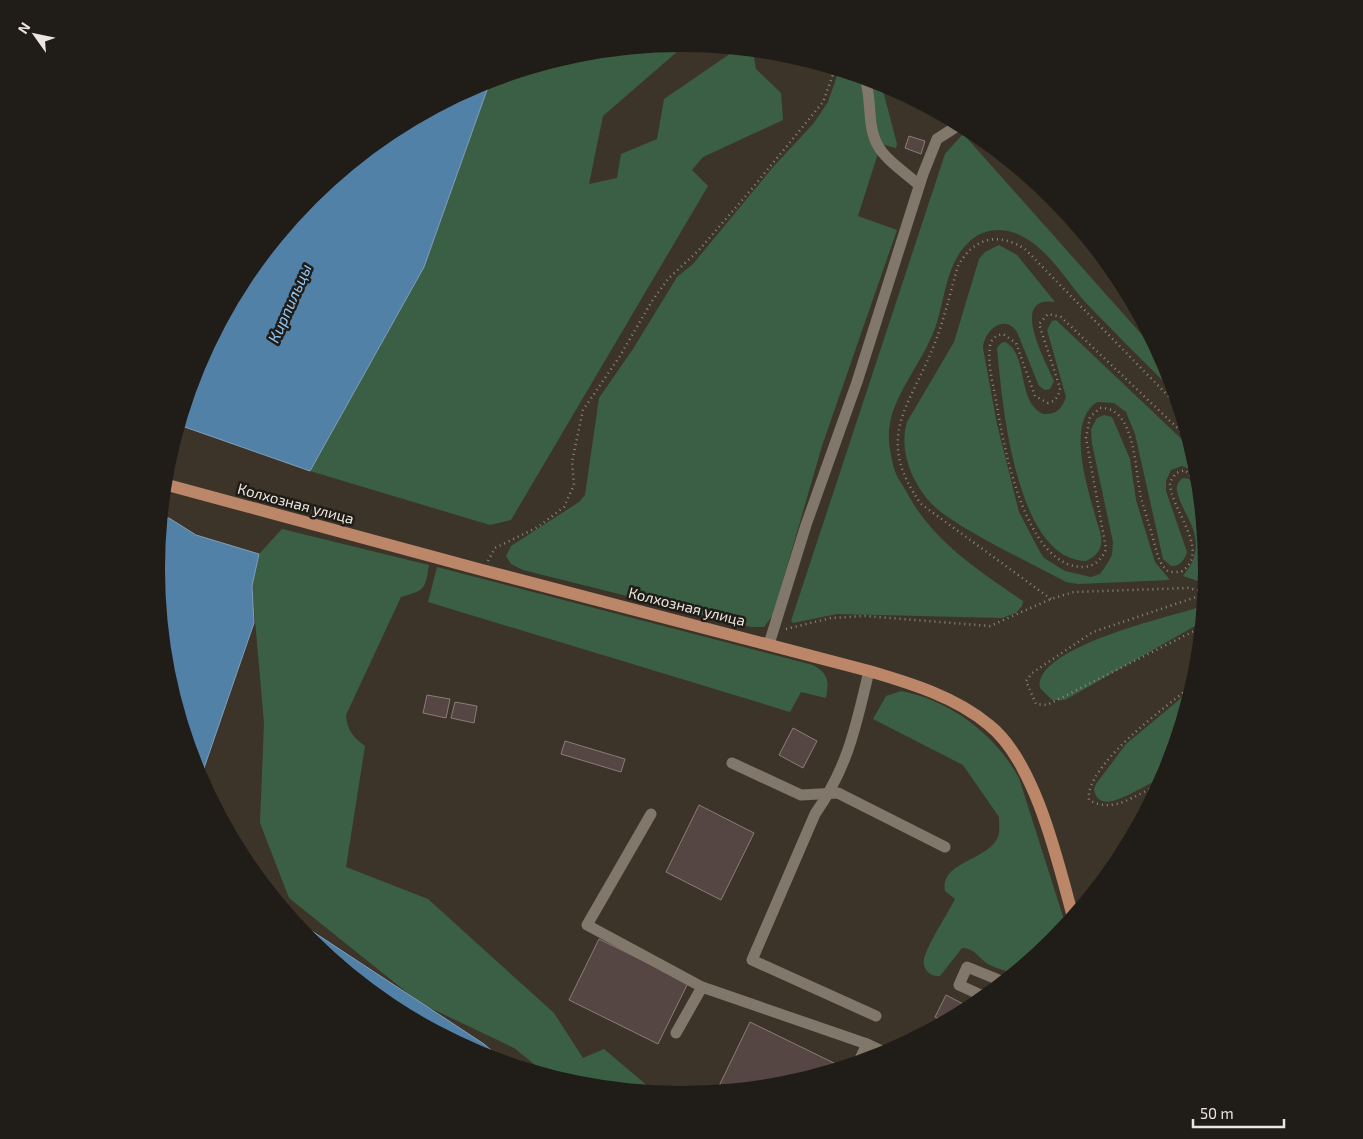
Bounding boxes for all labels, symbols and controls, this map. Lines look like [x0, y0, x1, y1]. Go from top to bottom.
north arrow [10, 10, 60, 60]
text: N [14, 19, 34, 37]
water label: Кирпильцы [263, 261, 315, 345]
street label: Колхозная улица [236, 479, 356, 528]
street label: Колхозная улица [626, 583, 747, 630]
scale bar [1193, 1096, 1284, 1128]
text: 50 m [1200, 1104, 1234, 1122]

